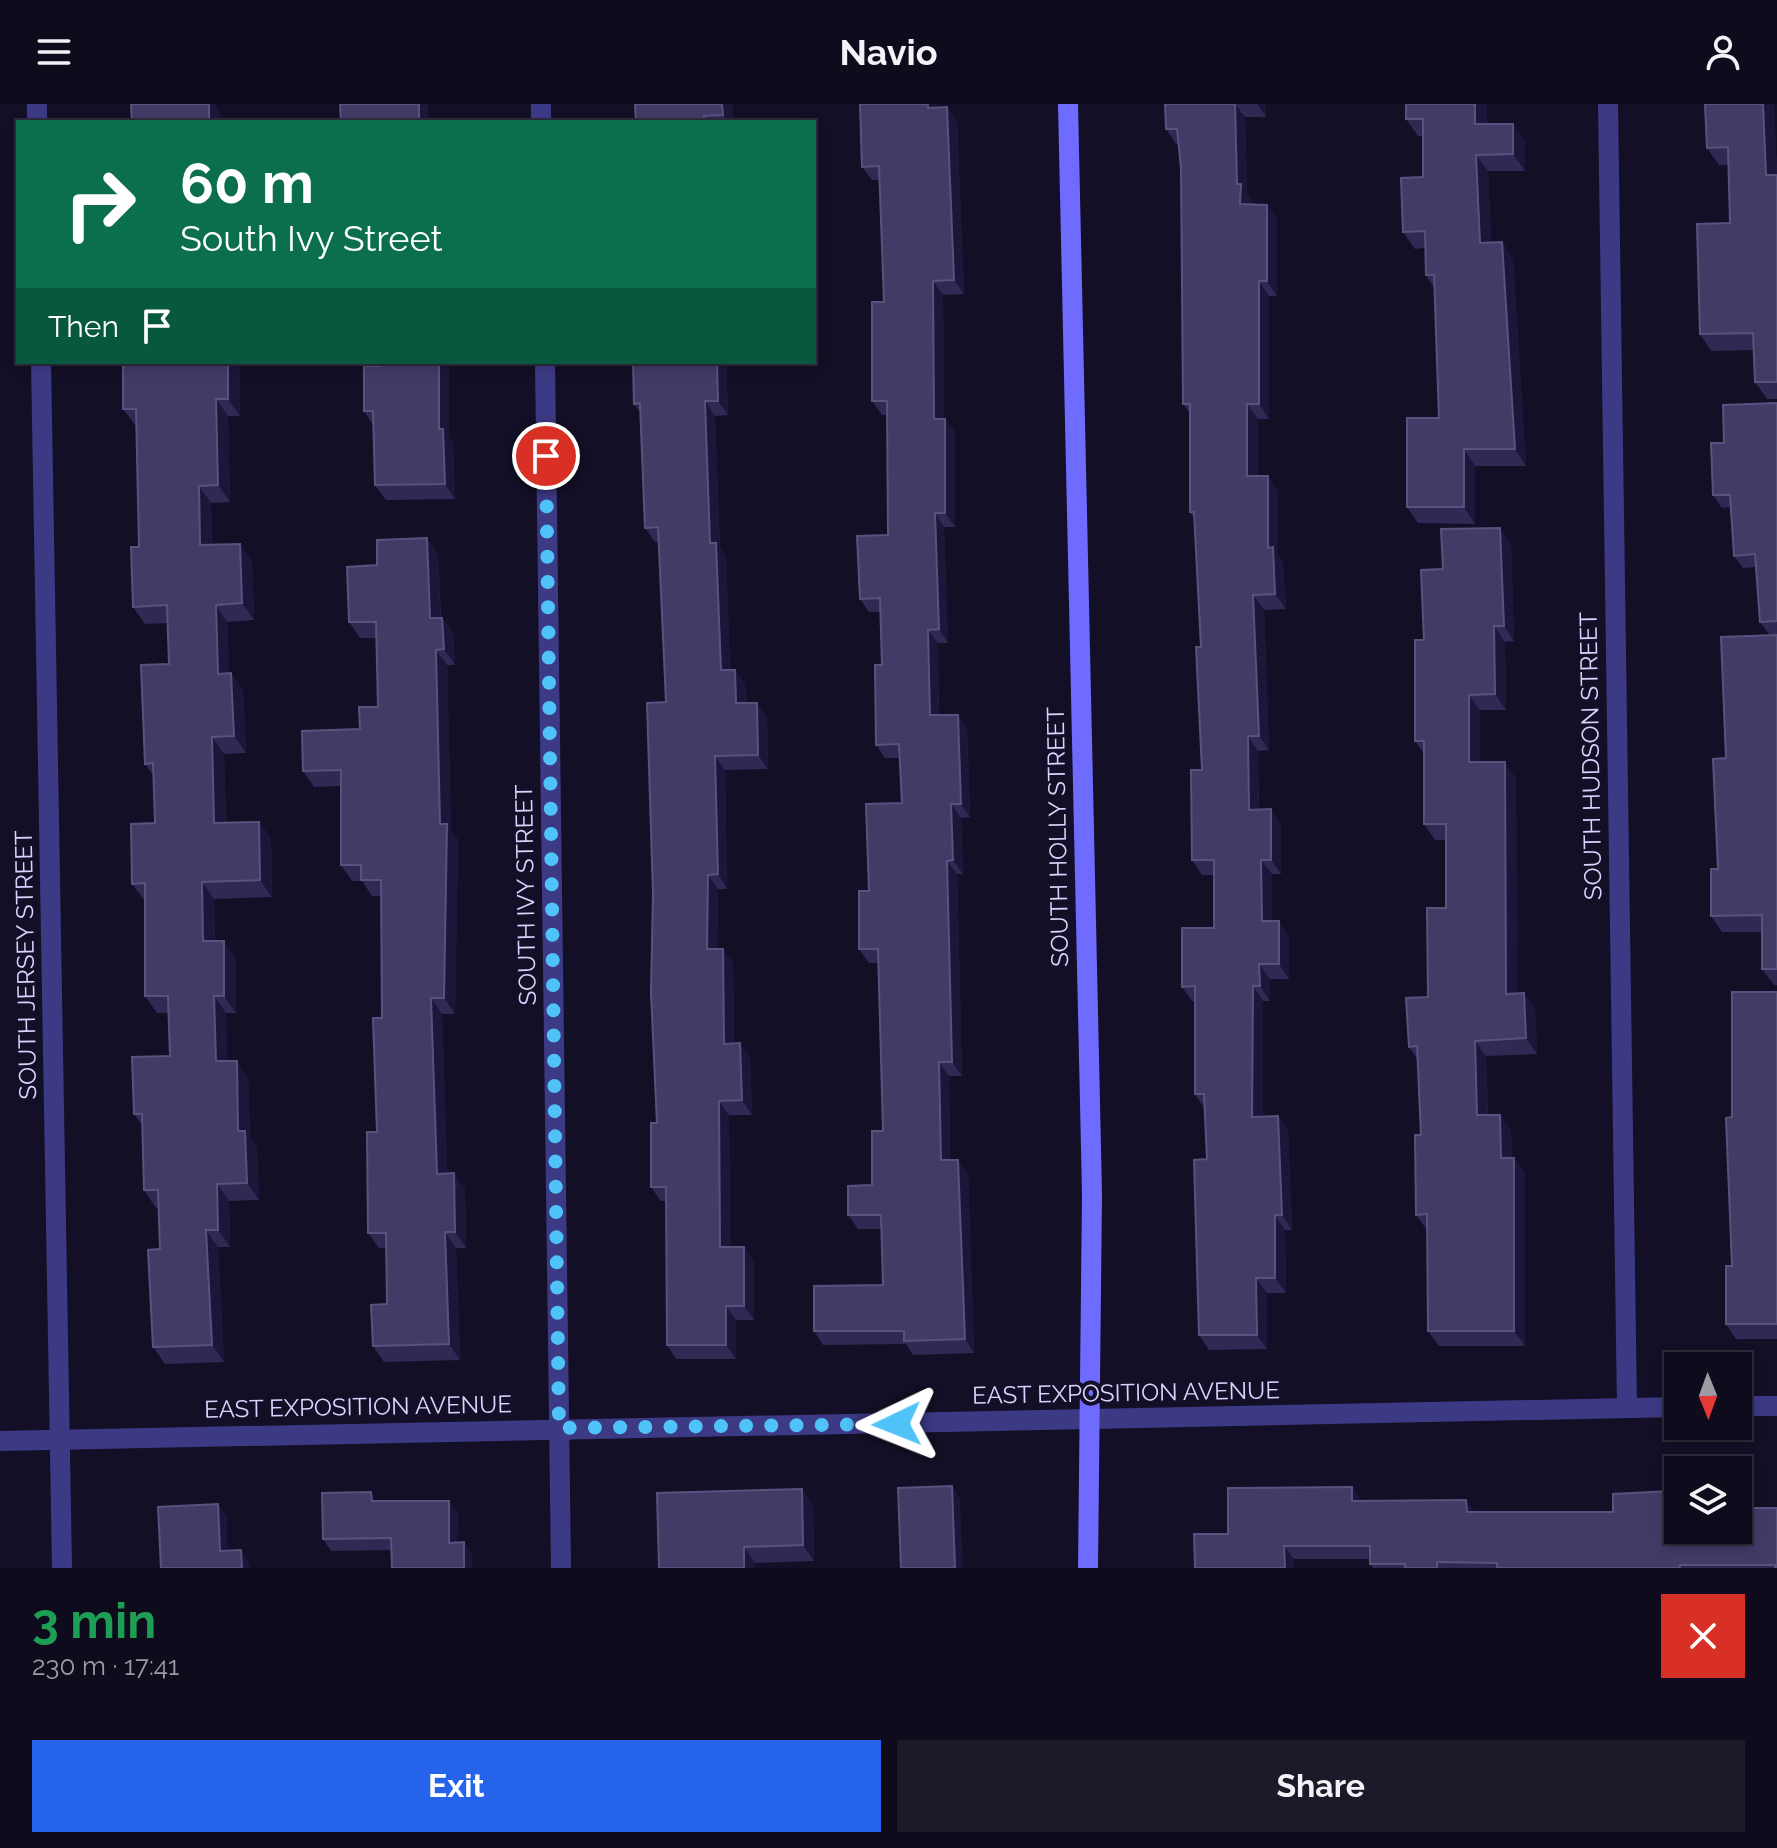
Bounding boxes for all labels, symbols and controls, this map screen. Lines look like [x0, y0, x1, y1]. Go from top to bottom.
icon: menu [32, 30, 76, 74]
icon: person [1701, 30, 1745, 74]
text: Navio [839, 31, 938, 73]
text: 60 m [180, 150, 314, 216]
icon: right [48, 152, 152, 256]
text: South Ivy Street [180, 217, 443, 259]
icon: arrive [135, 304, 179, 348]
text: Then [48, 309, 119, 344]
pin [512, 422, 580, 490]
icon: arrive [524, 434, 568, 478]
street label: SOUTH HUDSON STREET [1573, 611, 1608, 900]
street label: SOUTH HOLLY STREET [1041, 707, 1074, 967]
street label: SOUTH IVY STREET [509, 784, 542, 1006]
street label: SOUTH JERSEY STREET [9, 830, 42, 1100]
north arrow [1664, 1352, 1752, 1440]
map controls [1664, 1352, 1752, 1544]
street label: EAST EXPOSITION AVENUE [972, 1375, 1280, 1410]
position arrow [855, 1382, 939, 1466]
street label: EAST EXPOSITION AVENUE [204, 1389, 512, 1424]
button: layers [1664, 1456, 1752, 1544]
text: 3 min [32, 1593, 156, 1649]
button: close [1661, 1594, 1745, 1678]
text: 230 m · 17:41 [32, 1651, 179, 1681]
button: Exit [32, 1740, 881, 1832]
button: Share [897, 1740, 1745, 1832]

